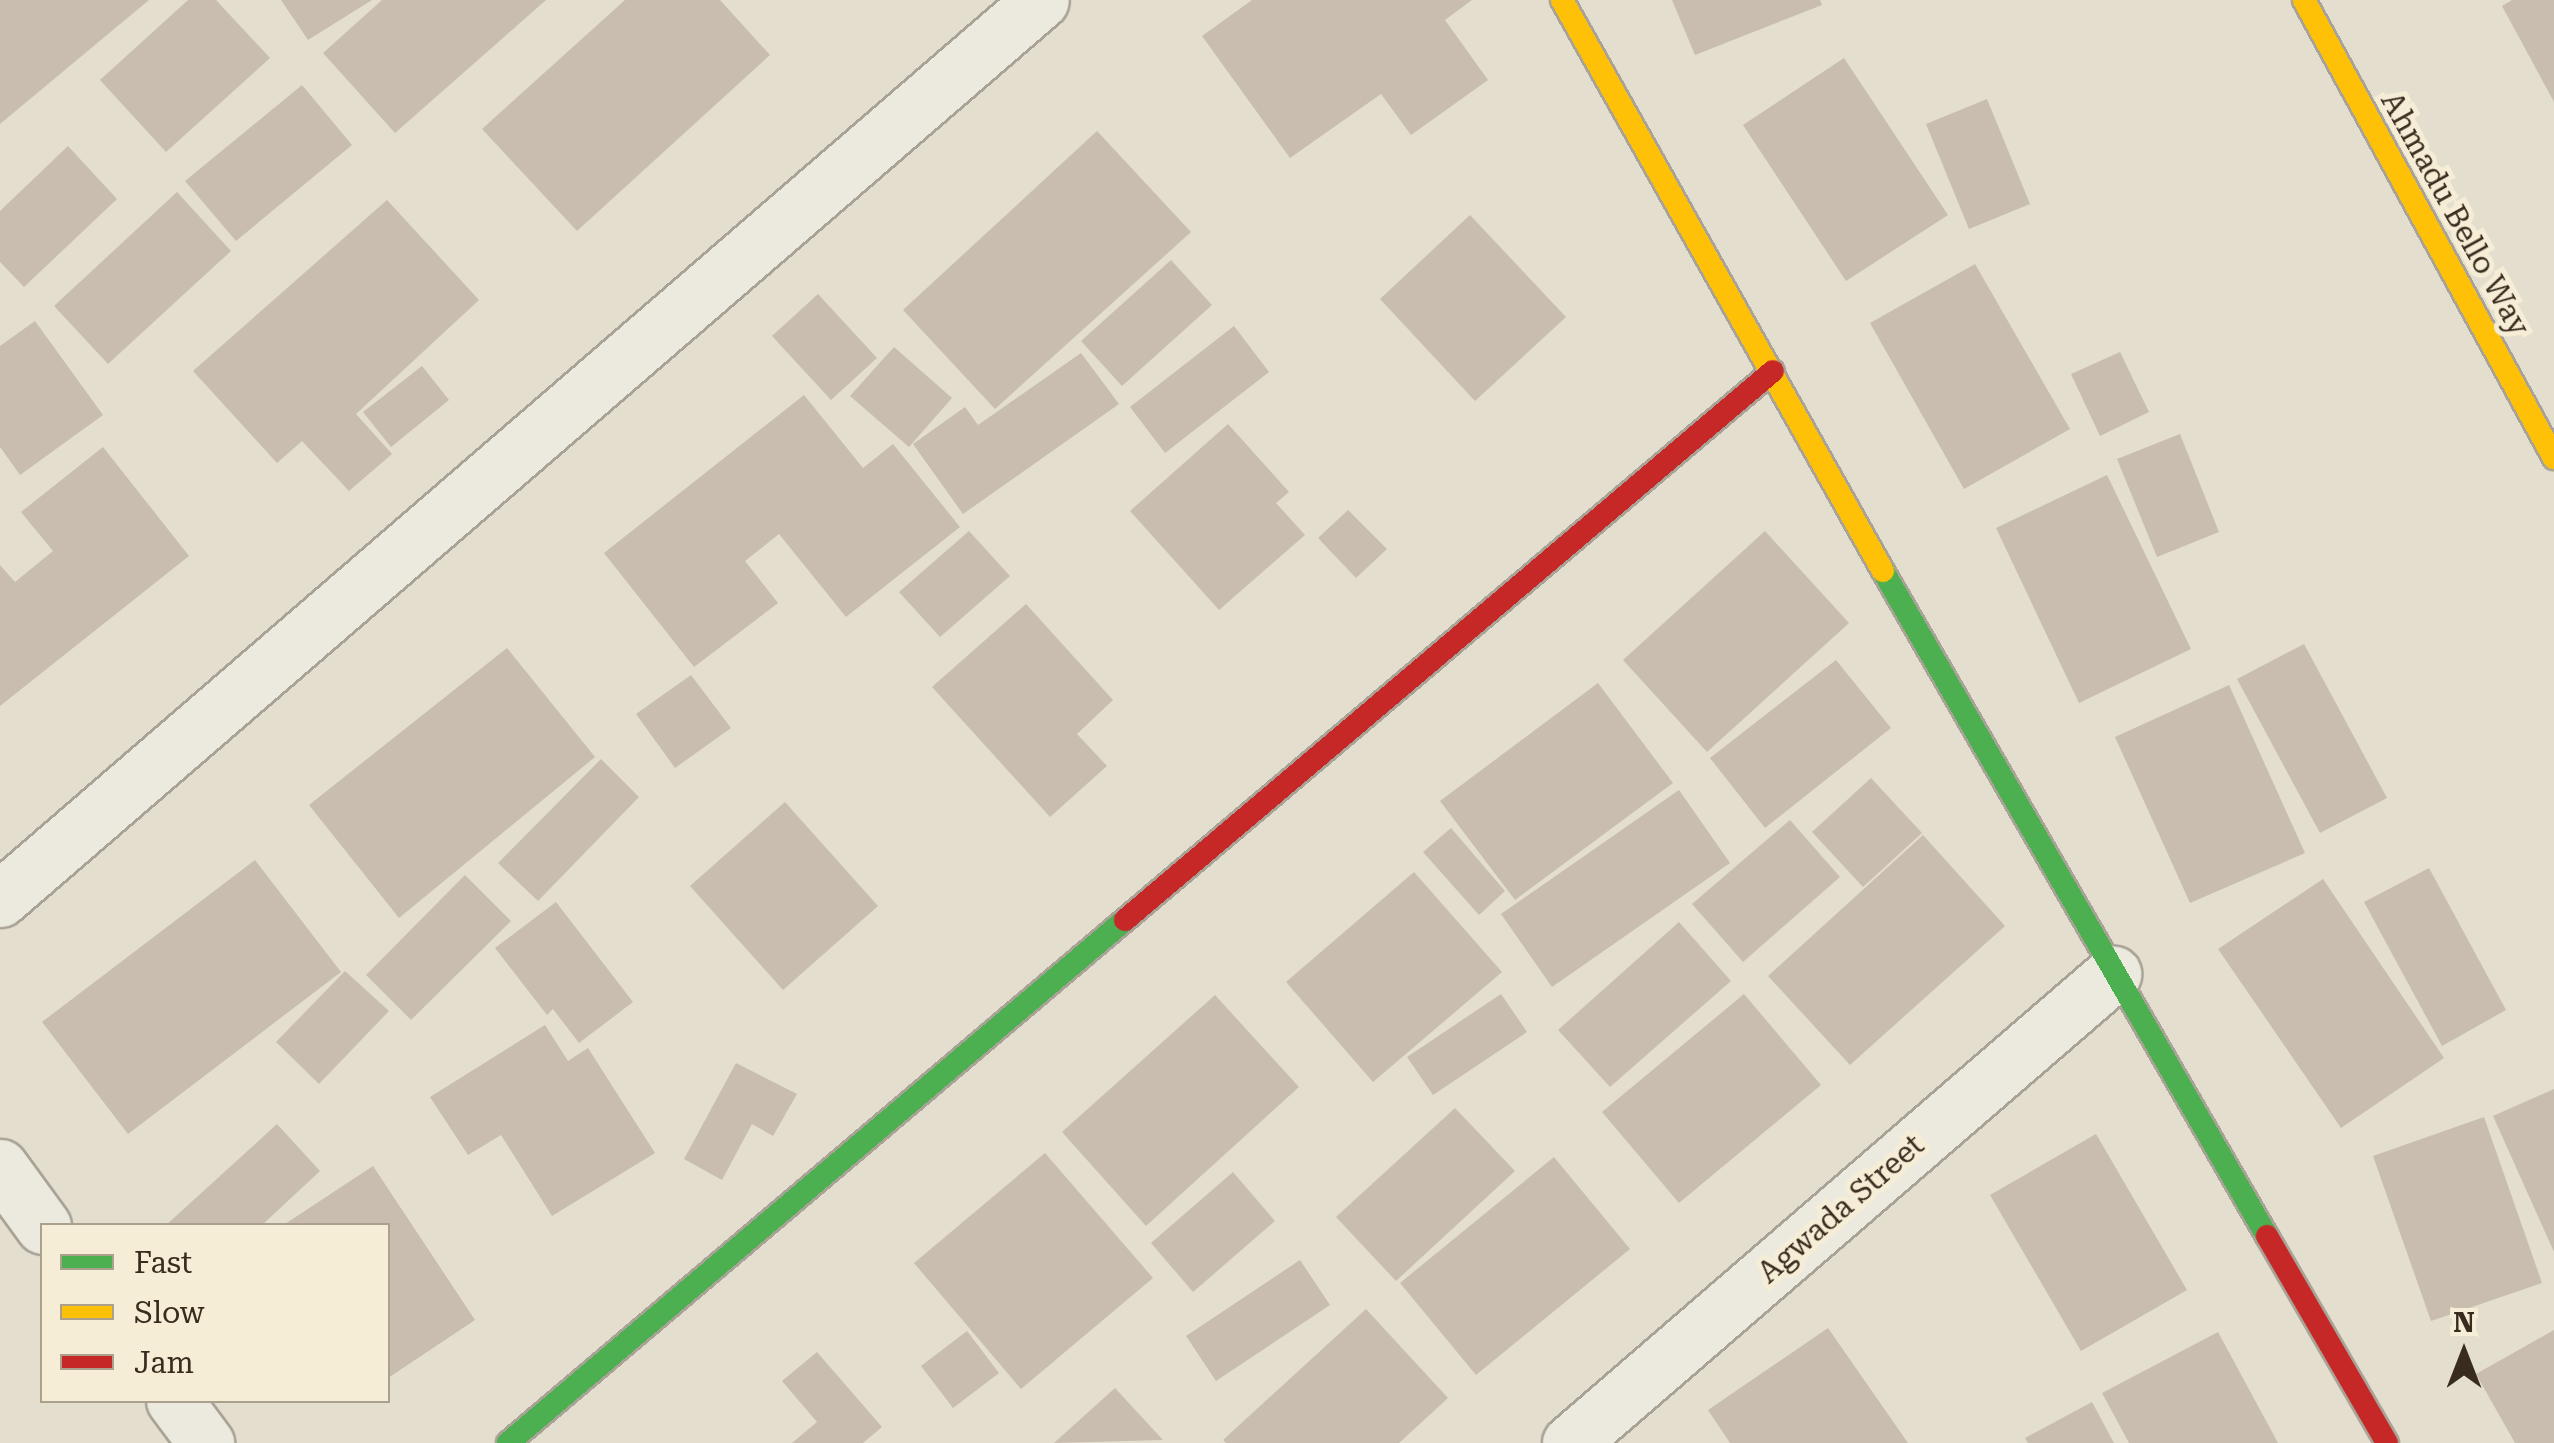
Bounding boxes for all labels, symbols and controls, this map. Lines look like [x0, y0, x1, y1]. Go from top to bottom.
street label: Ahmadu Bello Way [2373, 86, 2537, 342]
street label: Agwada Street [1751, 1127, 1931, 1291]
legend [40, 1223, 390, 1403]
text: Fast [134, 1245, 192, 1280]
text: Slow [134, 1295, 205, 1330]
north arrow [2414, 1303, 2514, 1403]
text: N [2453, 1306, 2475, 1339]
text: Jam [134, 1345, 194, 1380]

